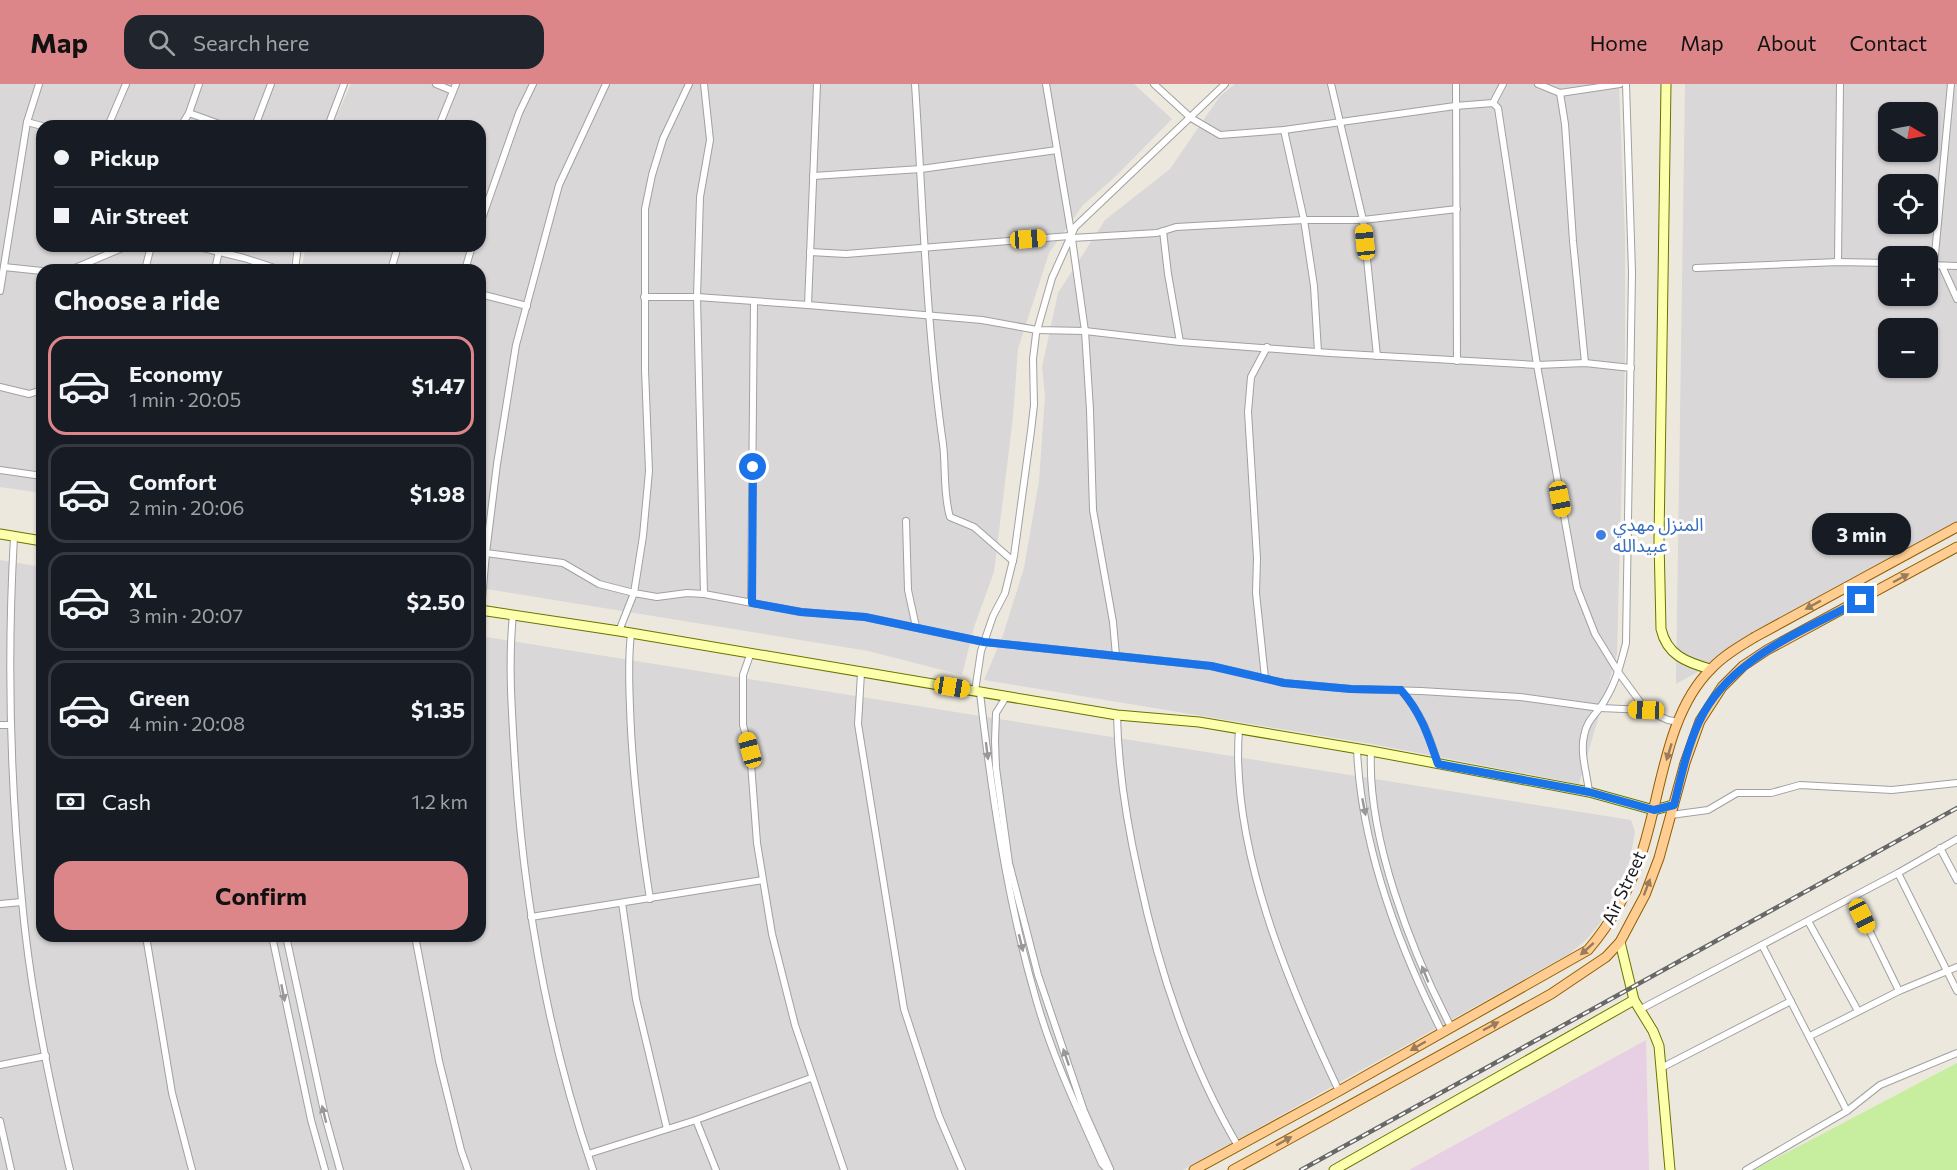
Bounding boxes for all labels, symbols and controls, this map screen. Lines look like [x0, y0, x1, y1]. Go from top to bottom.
search box [124, 15, 544, 69]
text: Map [30, 25, 88, 59]
icon: search [145, 26, 178, 59]
text: Search here [193, 29, 309, 56]
text: Home [1590, 30, 1647, 55]
text: Map [1680, 30, 1724, 55]
text: About [1757, 30, 1816, 55]
text: Contact [1849, 30, 1927, 55]
north arrow [1878, 102, 1938, 162]
map controls [1878, 102, 1938, 378]
text: Pickup [90, 144, 159, 171]
button: locate [1878, 174, 1938, 234]
text: Air Street [90, 202, 189, 229]
car [1354, 223, 1376, 261]
car [1009, 229, 1047, 249]
button: + [1878, 246, 1938, 306]
text: Choose a ride [54, 283, 220, 316]
button: − [1878, 318, 1938, 378]
icon: car [57, 359, 111, 413]
text: Economy [129, 360, 223, 387]
text: $1.47 [412, 372, 465, 399]
text: 1 min · 20:05 [129, 387, 241, 411]
route start [739, 453, 766, 480]
icon: car [57, 467, 111, 521]
text: Comfort [129, 468, 217, 495]
text: $1.98 [410, 480, 465, 507]
car [1548, 480, 1572, 518]
text: 2 min · 20:06 [129, 495, 244, 519]
place label: المنزل مهدي عبيدالله [1613, 513, 1703, 556]
callout: 3 min [1812, 513, 1910, 555]
text: 3 min [1836, 522, 1887, 546]
marker: المنزل مهدي عبيدالله [1594, 528, 1608, 542]
one-way arrow [1893, 573, 1910, 583]
icon: car [57, 575, 111, 629]
text: XL [129, 576, 157, 603]
route end [1847, 586, 1874, 613]
text: $2.50 [407, 588, 465, 615]
one-way arrow [1805, 600, 1822, 610]
text: 3 min · 20:07 [129, 603, 243, 627]
car [933, 675, 971, 699]
icon: car [57, 683, 111, 737]
text: Green [129, 684, 190, 711]
text: $1.35 [411, 696, 465, 723]
car [1628, 700, 1664, 720]
text: 4 min · 20:08 [129, 711, 245, 735]
car [737, 730, 763, 770]
one-way arrow [982, 741, 991, 760]
one-way arrow [1664, 743, 1673, 761]
icon: cash [54, 785, 87, 818]
text: Cash [102, 788, 151, 815]
text: 1.2 km [412, 789, 468, 813]
one-way arrow [1359, 798, 1368, 817]
street label: Air Street [1597, 847, 1650, 928]
button: Confirm [54, 861, 468, 930]
one-way arrow [1643, 878, 1653, 896]
car [1846, 896, 1878, 936]
one-way arrow [1016, 934, 1026, 952]
one-way arrow [1580, 942, 1595, 955]
one-way arrow [1420, 965, 1430, 983]
one-way arrow [279, 984, 288, 1003]
one-way arrow [1483, 1021, 1500, 1031]
one-way arrow [1410, 1040, 1426, 1051]
one-way arrow [1061, 1048, 1070, 1066]
one-way arrow [319, 1104, 329, 1123]
one-way arrow [1276, 1136, 1292, 1147]

